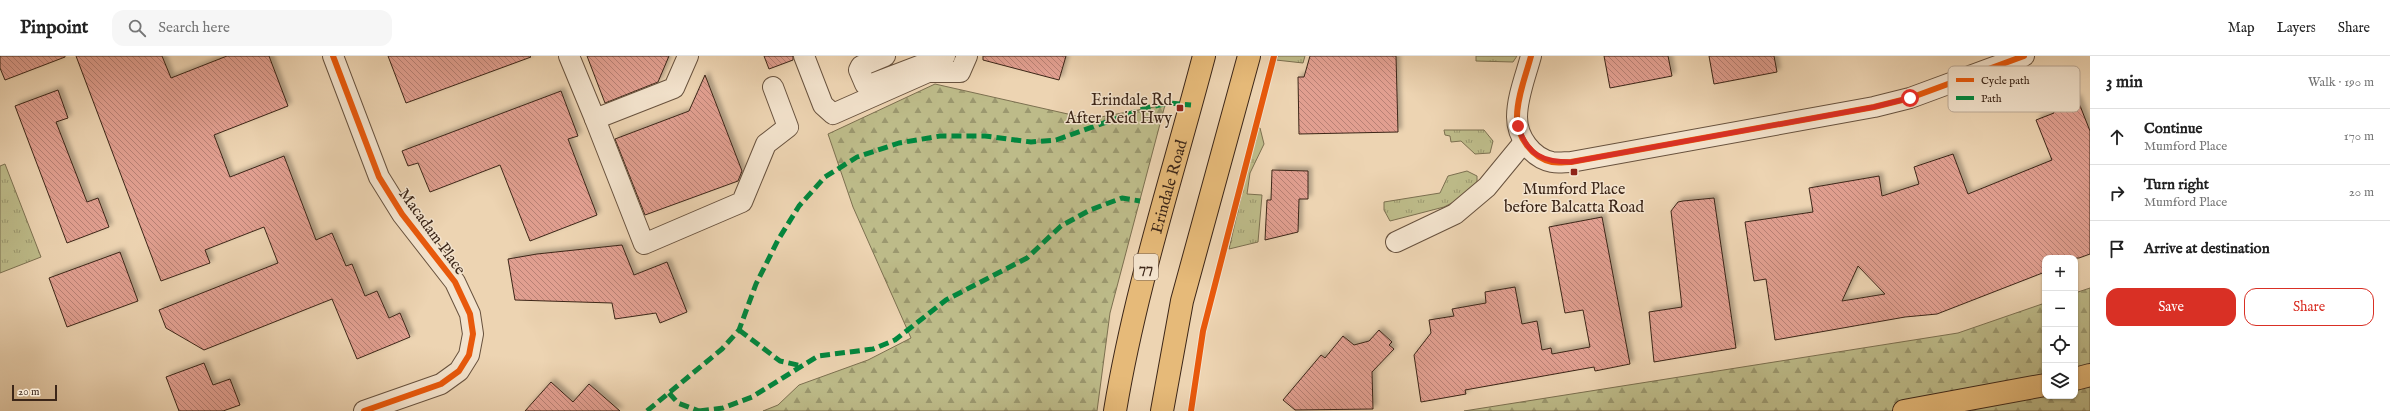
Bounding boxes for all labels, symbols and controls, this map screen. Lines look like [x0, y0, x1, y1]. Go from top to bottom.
search box [112, 10, 392, 46]
text: Pinpoint [20, 16, 88, 40]
icon: search [126, 17, 148, 39]
text: Search here [158, 18, 230, 37]
text: Map [2228, 19, 2255, 37]
text: Layers [2277, 19, 2316, 37]
text: Share [2338, 19, 2370, 37]
legend [1948, 66, 2080, 112]
text: 3 min [2106, 72, 2143, 93]
text: Cycle path [1981, 74, 2030, 88]
text: Walk · 190 m [2308, 74, 2374, 91]
route start [1901, 89, 1919, 107]
place label: Erindale Rd After Reid Hwy [1065, 91, 1172, 129]
text: Path [1981, 92, 2002, 106]
marker: Erindale Rd After Reid Hwy [1175, 103, 1185, 113]
route end [1509, 117, 1527, 135]
text: Continue [2144, 119, 2202, 138]
icon: ahead [2106, 126, 2128, 148]
text: 170 m [2344, 128, 2374, 145]
street label: Erindale Road [1148, 137, 1193, 236]
text: Mumford Place [2144, 138, 2227, 155]
marker: Mumford Place before Balcatta Road [1569, 167, 1579, 177]
text: Turn right [2144, 175, 2209, 194]
place label: Mumford Place before Balcatta Road [1504, 180, 1645, 218]
icon: right [2106, 182, 2128, 204]
text: 20 m [2349, 184, 2374, 201]
street label: Macadam Place [393, 185, 469, 279]
text: Mumford Place [2144, 194, 2227, 211]
icon: arrive [2106, 238, 2128, 260]
text: Arrive at destination [2144, 239, 2270, 258]
road number: 77 [1134, 254, 1158, 280]
map controls [2042, 255, 2078, 399]
button: + [2042, 255, 2078, 291]
button: Save [2106, 288, 2236, 326]
button: Share [2244, 288, 2374, 326]
button: − [2042, 291, 2078, 327]
button: locate [2042, 327, 2078, 363]
button: layers [2042, 363, 2078, 399]
scale bar [12, 383, 57, 402]
text: 20 m [18, 385, 39, 399]

